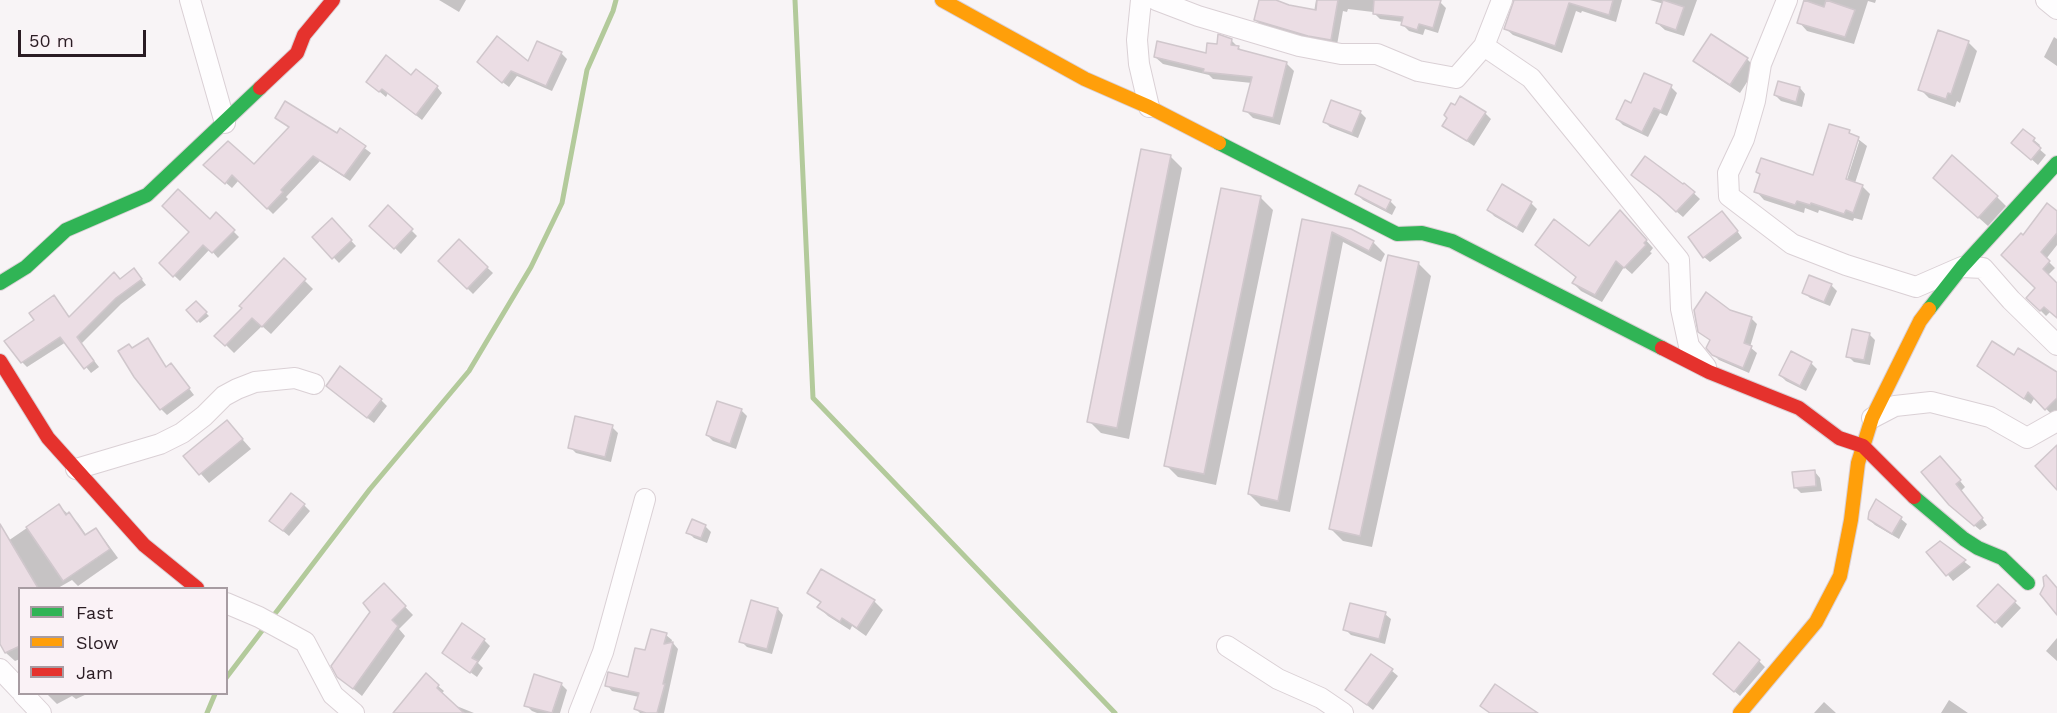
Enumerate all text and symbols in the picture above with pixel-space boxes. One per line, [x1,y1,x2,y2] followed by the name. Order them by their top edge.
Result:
[21,18,148,56] scale bar
[29,30,74,51] text: 50 m
[18,587,228,695] legend
[76,602,113,623] text: Fast
[76,632,119,653] text: Slow
[76,662,113,683] text: Jam

